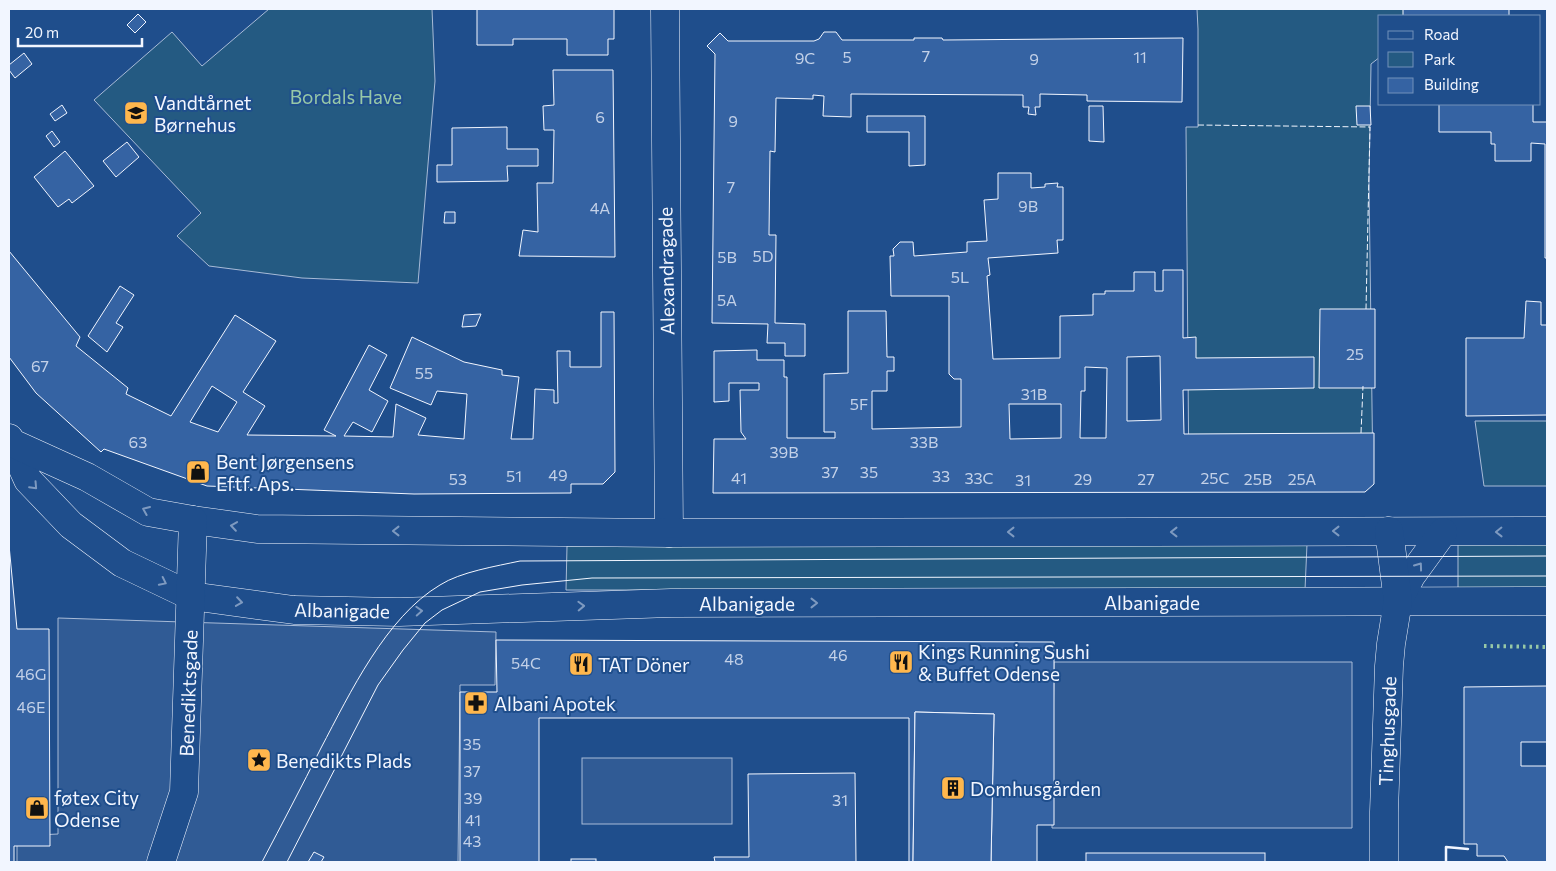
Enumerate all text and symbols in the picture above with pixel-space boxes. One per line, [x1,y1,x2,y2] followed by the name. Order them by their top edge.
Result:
[18,15,141,47] scale bar
[1378,15,1541,105] legend
[25,23,59,41] text: 20 m
[1424,25,1459,43] text: Road
[922,46,930,65] house number: 7
[842,47,852,66] house number: 5
[1133,47,1147,66] house number: 11
[795,48,815,67] house number: 9C
[1029,49,1039,68] house number: 9
[1424,50,1455,68] text: Park
[1424,75,1479,93] text: Building
[290,85,402,108] park label: Bordals Have
[154,91,252,136] place label: Vandtårnet Børnehus
[123,100,149,126] school or university icon: Vandtårnet Børnehus
[595,107,605,126] house number: 6
[728,111,738,130] house number: 9
[727,177,735,196] house number: 7
[1018,196,1038,215] house number: 9B
[590,198,610,217] house number: 4A
[653,207,679,335] street label: Alexandragade
[753,246,773,265] house number: 5D
[717,247,737,266] house number: 5B
[951,267,969,286] house number: 5L
[717,290,737,309] house number: 5A
[1346,344,1364,363] house number: 25
[31,356,49,375] house number: 67
[415,363,433,382] house number: 55
[1021,384,1047,403] house number: 31B
[850,394,868,413] house number: 5F
[129,432,147,451] house number: 63
[910,432,938,451] house number: 33B
[769,442,799,461] house number: 39B
[216,450,354,495] place label: Bent Jørgensens Eftf. Aps.
[185,459,211,485] shop icon: Bent Jørgensens Eftf. Aps.
[821,462,839,481] house number: 37
[860,462,878,481] house number: 35
[548,465,568,484] house number: 49
[506,466,522,485] house number: 51
[932,466,950,485] house number: 33
[731,468,747,487] house number: 41
[964,468,994,487] house number: 33C
[1200,468,1230,487] house number: 25C
[449,469,467,488] house number: 53
[1074,469,1092,488] house number: 29
[1137,469,1155,488] house number: 27
[1244,469,1272,488] house number: 25B
[1288,469,1316,488] house number: 25A
[1015,470,1031,489] house number: 31
[28,480,37,489] one-way arrow
[142,505,151,516] one-way arrow
[230,521,238,532] one-way arrow
[392,525,400,536] one-way arrow
[1332,526,1340,536] one-way arrow
[1007,527,1014,537] one-way arrow
[1169,527,1177,537] one-way arrow
[1494,527,1502,537] one-way arrow
[1413,562,1422,572] one-way arrow
[158,576,167,586] one-way arrow
[1104,591,1200,614] street label: Albanigade
[699,592,795,615] street label: Albanigade
[235,597,244,607] one-way arrow
[294,598,390,622] street label: Albanigade
[810,598,818,608] one-way arrow
[578,601,586,611] one-way arrow
[416,606,423,616] one-way arrow
[174,629,202,757] street label: Benediktsgade
[918,640,1090,685] place label: Kings Running Sushi & Buffet Odense
[828,645,848,664] house number: 46
[724,649,744,668] house number: 48
[888,649,914,675] restaurant icon: Kings Running Sushi & Buffet Odense
[568,651,594,677] restaurant icon: TAT Döner
[511,653,541,672] house number: 54C
[598,653,690,676] place label: TAT Döner
[15,664,47,683] house number: 46G
[1374,676,1400,786] street label: Tinghusgade
[463,690,489,716] pharmacy icon: Albani Apotek
[494,692,616,715] place label: Albani Apotek
[17,697,45,716] house number: 46E
[463,734,481,753] house number: 35
[246,747,272,773] place icon: Benedikts Plads
[276,749,412,772] place label: Benedikts Plads
[463,761,481,780] house number: 37
[940,775,966,801] building icon: Domhusgården
[970,777,1101,800] place label: Domhusgården
[54,786,139,831] place label: føtex City Odense
[464,788,482,807] house number: 39
[832,790,848,809] house number: 31
[24,795,50,821] shop icon: føtex City Odense
[465,810,481,829] house number: 41
[463,831,481,850] house number: 43

